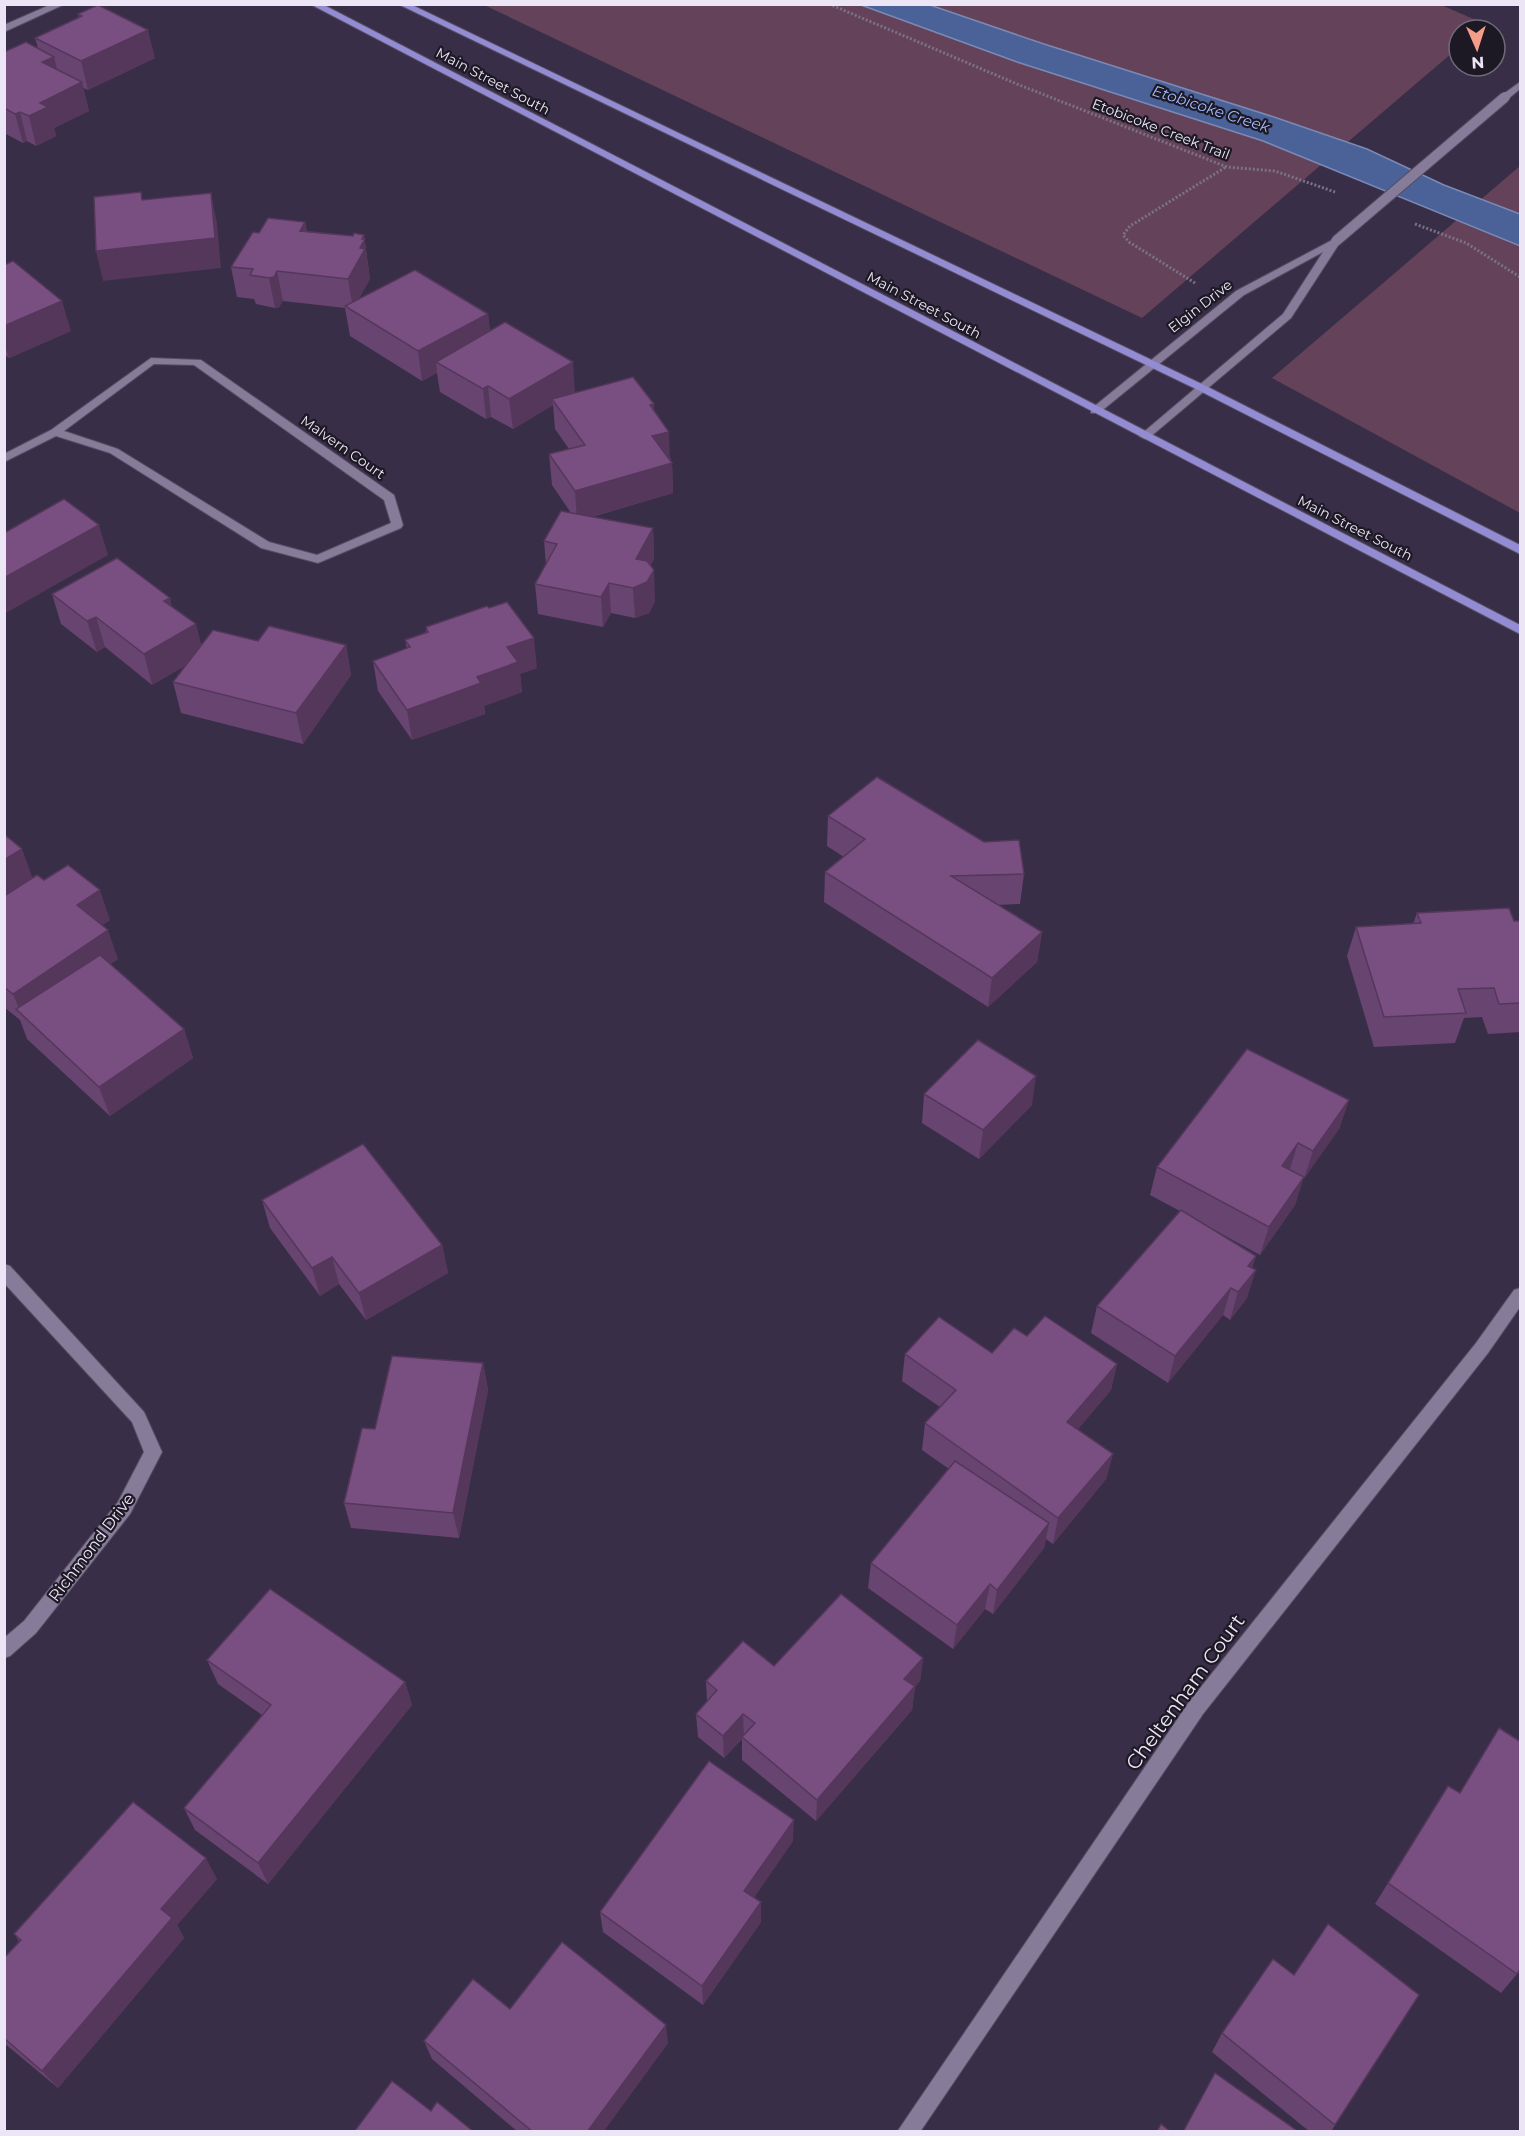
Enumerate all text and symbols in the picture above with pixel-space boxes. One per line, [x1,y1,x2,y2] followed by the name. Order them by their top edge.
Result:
[1447,18,1507,78] north arrow
[433,43,553,119] street label: Main Street South
[1471,53,1485,72] text: N
[1150,81,1273,137] water label: Etobicoke Creek
[1089,94,1233,164] street label: Etobicoke Creek Trail
[864,267,984,343] street label: Main Street South
[1164,275,1236,337] street label: Elgin Drive
[297,411,389,483] street label: Malvern Court
[1295,491,1415,565] street label: Main Street South
[45,1490,138,1605] street label: Richmond Drive
[1121,1610,1249,1774] street label: Cheltenham Court

